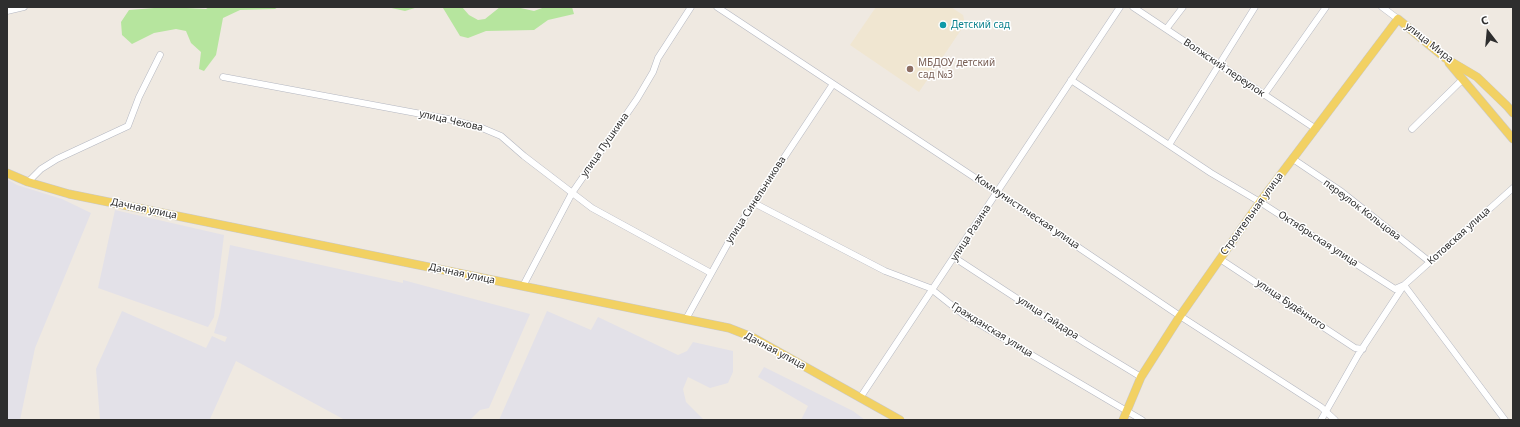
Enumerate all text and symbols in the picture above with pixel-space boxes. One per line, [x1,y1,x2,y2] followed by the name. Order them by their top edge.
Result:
[1468,12,1508,52] north arrow
[1479,12,1490,28] text: С
[951,19,1010,31] place label: Детский сад
[938,20,948,30] marker: Детский сад
[1403,20,1455,66] street label: улица Мира
[1181,36,1267,100] street label: Волжский переулок
[918,57,995,80] place label: МБДОУ детский сад №3
[905,64,915,74] marker: МБДОУ детский сад №3
[418,108,484,134] street label: улица Чехова
[578,111,632,179] street label: улица Пушкина
[723,154,789,246] street label: улица Синельникова
[1218,170,1286,258] street label: Строительная улица
[972,172,1082,252] street label: Коммунистическая улица
[1321,177,1403,243] street label: переулок Кольцова
[110,196,178,222] street label: Дачная улица
[948,202,994,264] street label: улица Разина
[1425,205,1493,267] street label: Котовская улица
[1276,209,1360,269] street label: Октябрьская улица
[428,261,496,287] street label: Дачная улица
[1254,277,1328,333] street label: улица Будённого
[1015,294,1081,342] street label: улица Гайдара
[949,300,1035,360] street label: Гражданская улица
[743,330,807,372] street label: Дачная улица

